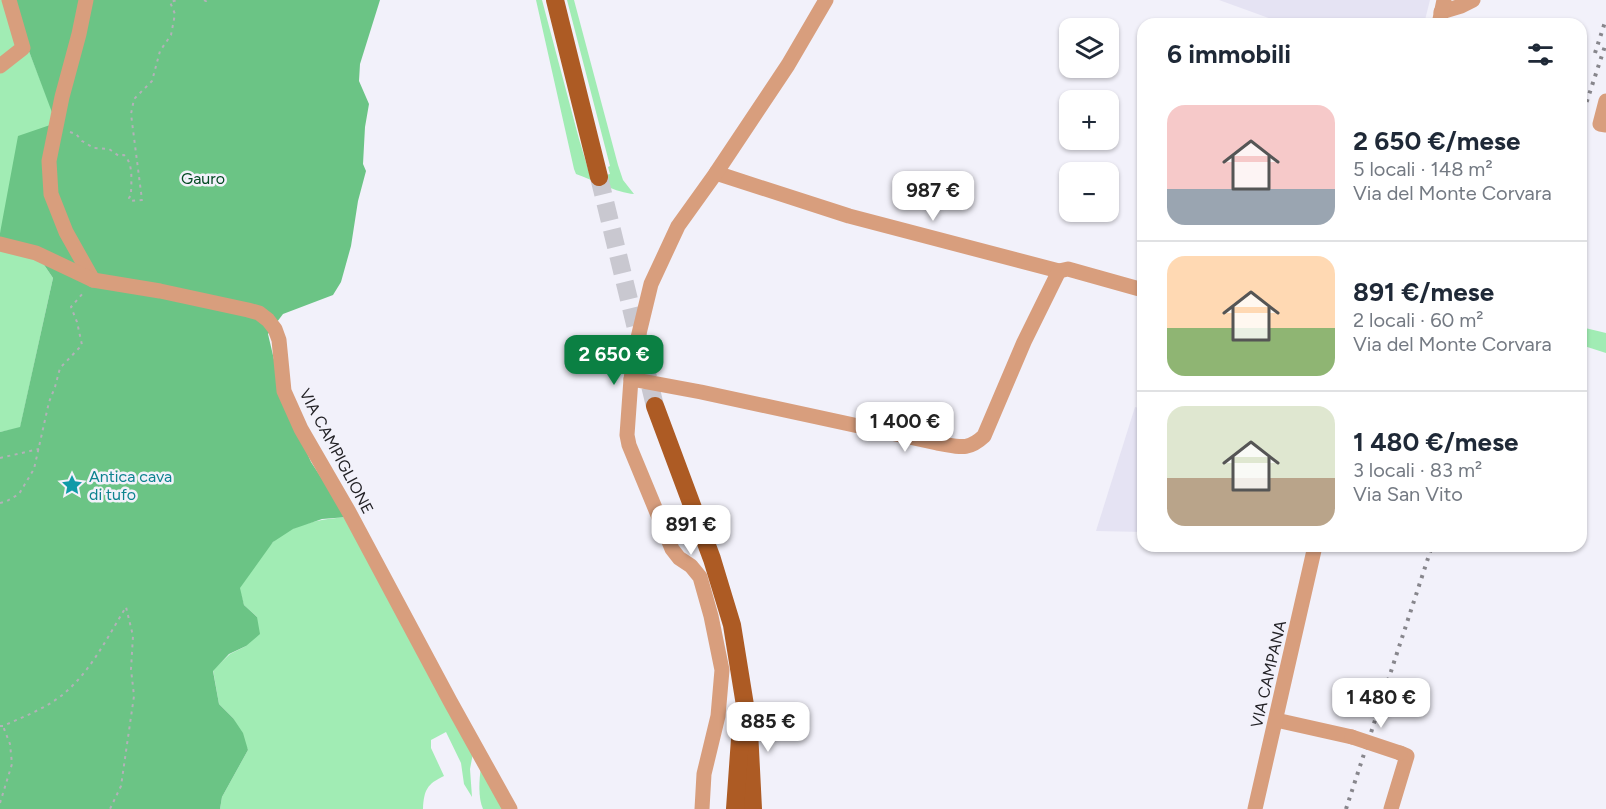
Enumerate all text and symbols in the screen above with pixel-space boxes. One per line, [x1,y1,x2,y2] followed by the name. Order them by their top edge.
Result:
[1059,18,1119,222] map controls
[1059,18,1119,78] button: layers
[1167,38,1291,70] text: 6 immobili
[1524,38,1557,71] icon: filters
[1059,90,1119,150] button: +
[1353,125,1520,157] text: 2 650 €/mese
[1215,129,1287,201] icon: home
[1353,157,1493,181] text: 5 locali · 148 m²
[1059,162,1119,222] button: −
[181,169,225,188] park label: Gauro
[891,171,975,222] pin: 987 €
[906,178,960,202] text: 987 €
[1353,181,1552,205] text: Via del Monte Corvara
[1353,276,1494,308] text: 891 €/mese
[1215,280,1287,352] icon: home
[1353,308,1483,332] text: 2 locali · 60 m²
[1353,332,1552,356] text: Via del Monte Corvara
[559,335,669,386] pin: 2 650 €
[578,342,650,366] text: 2 650 €
[296,385,378,517] street label: VIA CAMPIGLIONE
[850,402,960,453] pin: 1 400 €
[870,409,940,433] text: 1 400 €
[1353,426,1518,458] text: 1 480 €/mese
[1215,430,1287,502] icon: home
[1353,458,1482,482] text: 3 locali · 83 m²
[89,467,172,504] place label: Antica cava di tufo
[60,473,84,497] place icon: Antica cava di tufo
[1353,482,1463,506] text: Via San Vito
[649,505,733,556] pin: 891 €
[666,512,716,536] text: 891 €
[1247,619,1290,730] street label: VIA CAMPANA
[1326,678,1436,729] pin: 1 480 €
[1346,685,1416,709] text: 1 480 €
[726,702,810,753] pin: 885 €
[741,709,795,733] text: 885 €

